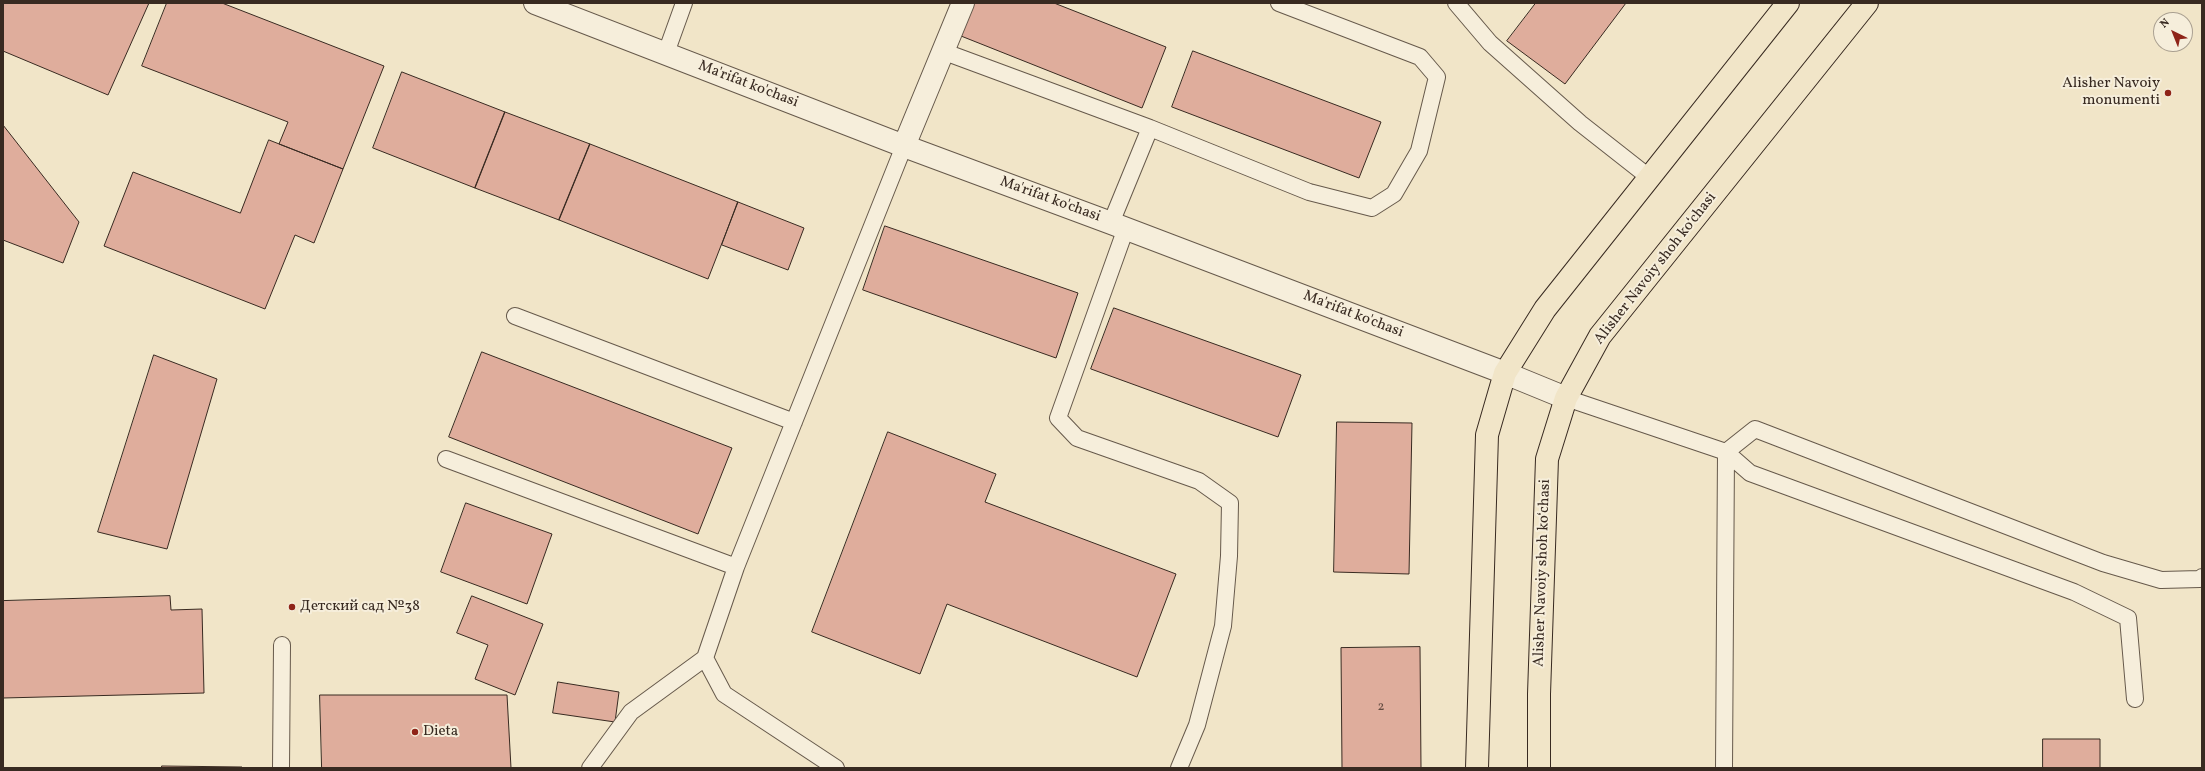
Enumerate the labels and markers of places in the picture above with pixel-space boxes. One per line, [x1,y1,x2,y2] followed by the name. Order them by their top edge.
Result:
[2062,75,2160,110] place label: Alisher Navoiy monumenti
[2163,88,2173,98] marker: Alisher Navoiy monumenti
[300,598,420,616] place label: Детский сад №38
[287,602,297,612] marker: Детский сад №38
[423,723,458,741] place label: Dieta
[410,727,420,737] marker: Dieta

